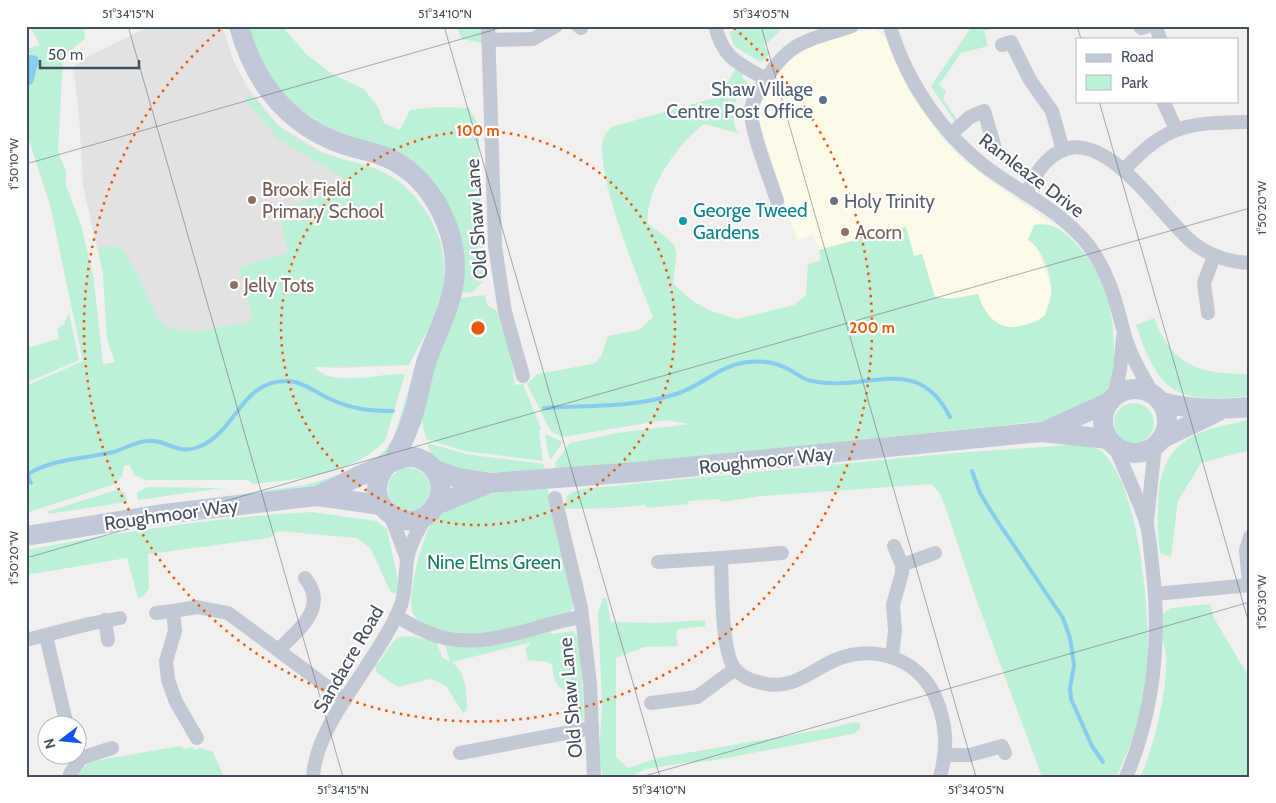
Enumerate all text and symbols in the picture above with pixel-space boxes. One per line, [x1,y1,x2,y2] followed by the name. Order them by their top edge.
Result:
[102,6,154,21] text: 51°34'15"N
[418,6,472,21] text: 51°34'10"N
[733,6,789,21] text: 51°34'05"N
[40,38,139,70] scale bar
[1076,38,1238,102] legend
[48,46,83,64] text: 50 m
[1121,48,1154,66] text: Road
[1121,74,1148,92] text: Park
[666,78,813,123] place label: Shaw Village Centre Post Office
[817,94,829,106] marker: Shaw Village Centre Post Office
[456,122,500,140] text: 100 m
[975,128,1089,223] street label: Ramleaze Drive
[6,137,21,190] text: 1°50'10"W
[461,158,492,280] street label: Old Shaw Lane
[262,178,384,223] place label: Brook Field Primary School
[1254,180,1269,235] text: 1°50'20"W
[844,190,935,213] place label: Holy Trinity
[246,194,258,206] marker: Brook Field Primary School
[828,195,840,207] marker: Holy Trinity
[693,199,808,244] place label: George Tweed Gardens
[677,215,689,227] marker: George Tweed Gardens
[855,221,902,244] place label: Acorn
[839,226,851,238] marker: Acorn
[243,274,314,297] place label: Jelly Tots
[228,279,240,291] marker: Jelly Tots
[469,319,487,337] centre of rings
[849,319,895,337] text: 200 m
[698,442,835,479] street label: Roughmoor Way
[103,494,240,535] street label: Roughmoor Way
[6,530,21,585] text: 1°50'20"W
[427,551,561,574] park label: Nine Elms Green
[1254,574,1269,629] text: 1°50'30"W
[308,601,388,717] street label: Sandacre Road
[554,636,587,759] street label: Old Shaw Lane
[38,716,88,766] north arrow
[39,736,60,751] text: N
[317,782,369,797] text: 51°34'15"N
[632,782,686,797] text: 51°34'10"N
[948,782,1004,797] text: 51°34'05"N

